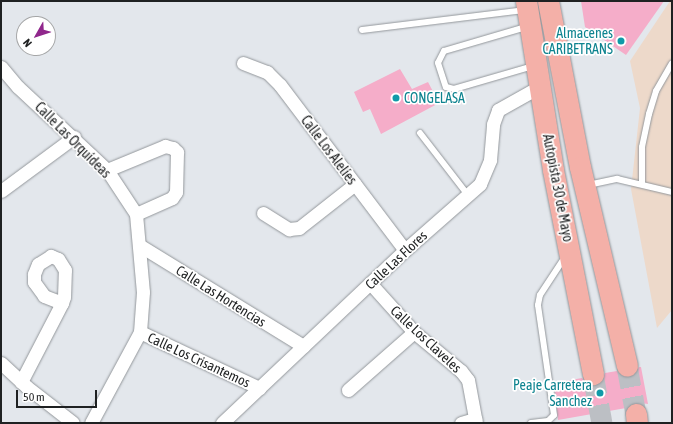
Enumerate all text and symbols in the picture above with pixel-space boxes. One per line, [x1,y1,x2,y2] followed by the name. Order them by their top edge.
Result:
[16,16,56,56] north arrow
[543,25,613,58] place label: Almacenes CARIBETRANS
[616,36,626,46] marker: Almacenes CARIBETRANS
[21,37,34,49] text: N
[404,90,465,106] place label: CONGELASA
[391,93,401,103] marker: CONGELASA
[32,99,114,181] street label: Calle Las Orquídeas
[298,112,360,188] street label: Calle Los Alelíes
[539,133,577,243] street label: Autopista 30 de Mayo
[362,227,430,293] street label: Calle Las Flores
[173,262,269,330] street label: Calle Las Hortencias
[387,302,465,376] street label: Calle Los Claveles
[145,329,253,391] street label: Calle Los Crisantemos
[513,377,592,410] place label: Peaje Carretera Sanchez
[18,382,99,408] scale bar
[595,388,605,398] marker: Peaje Carretera Sanchez
[23,390,45,404] text: 50 m

